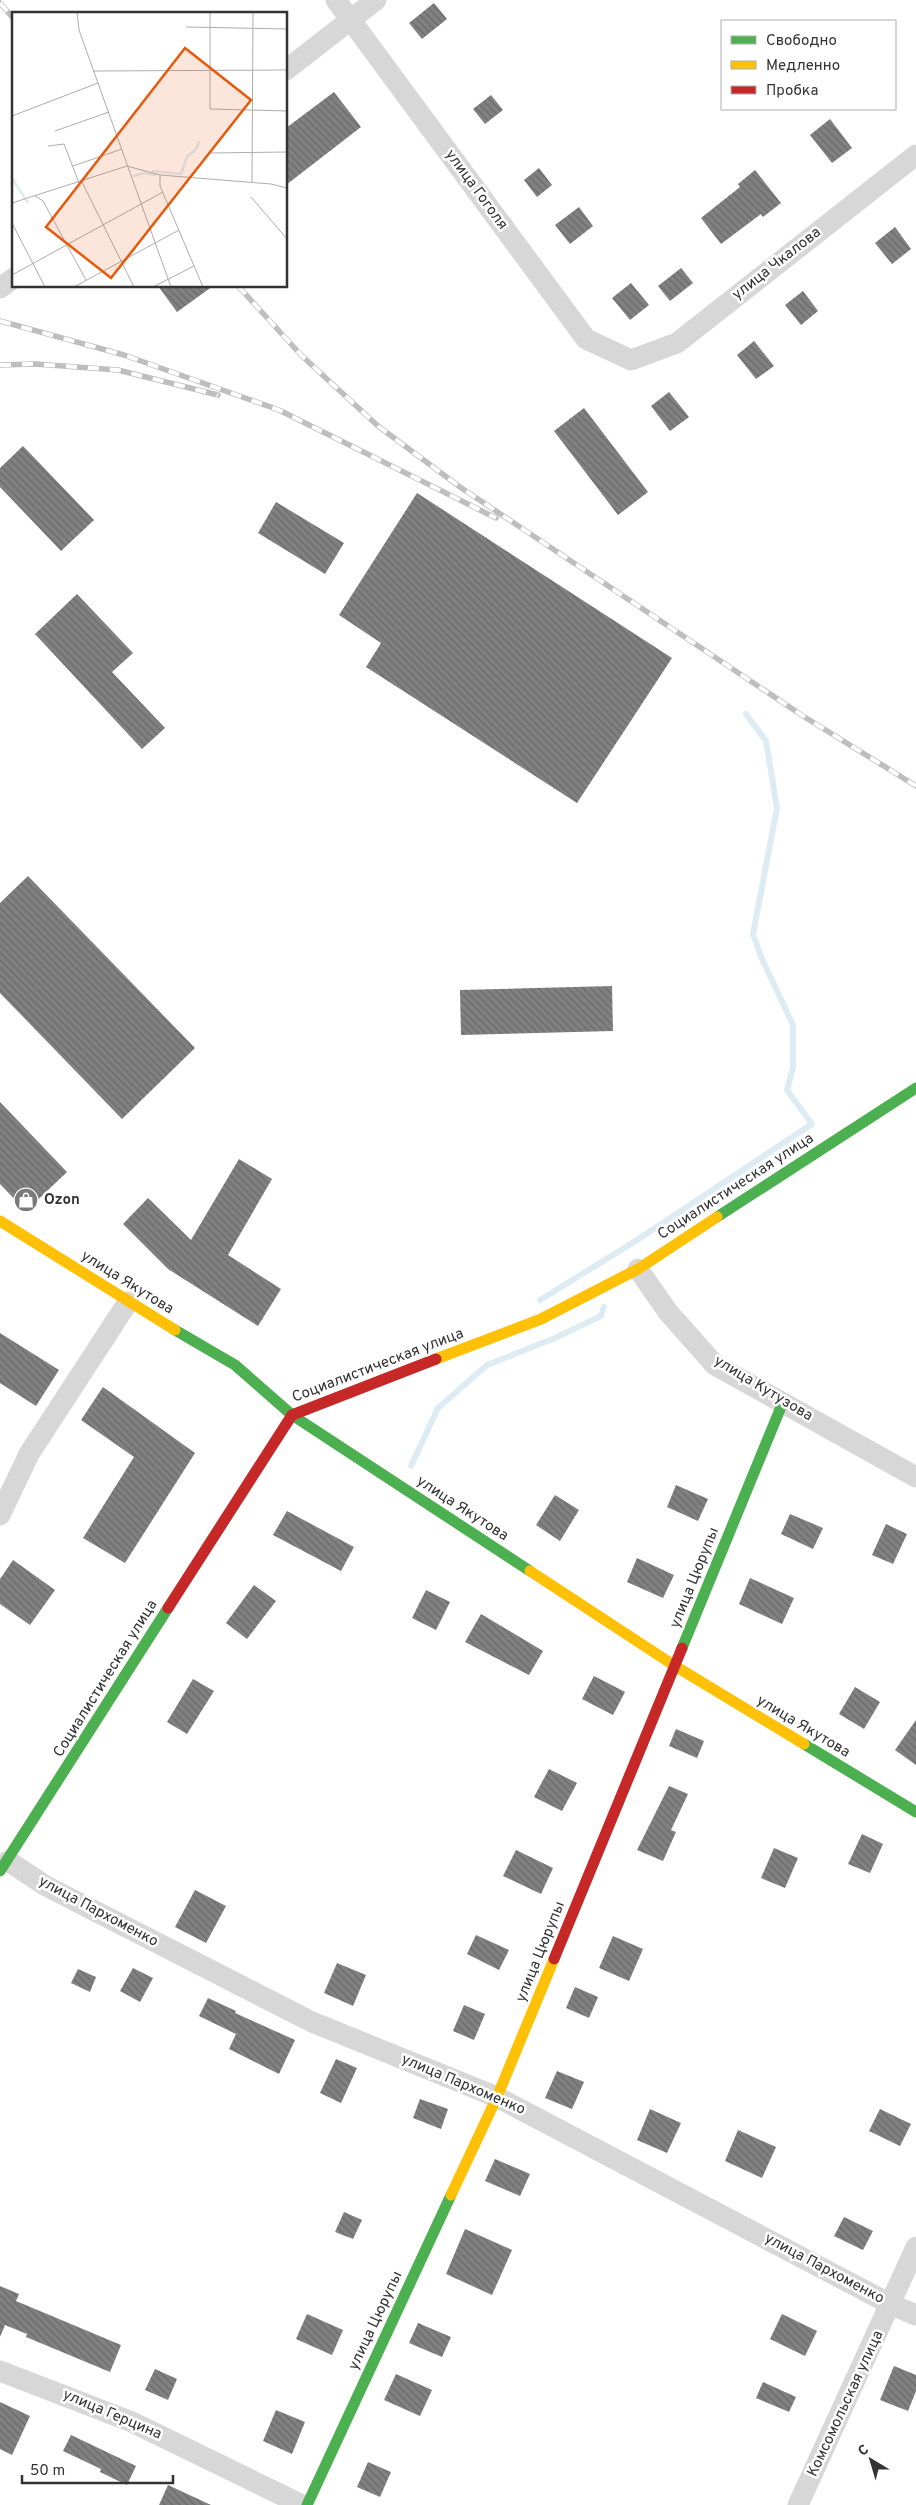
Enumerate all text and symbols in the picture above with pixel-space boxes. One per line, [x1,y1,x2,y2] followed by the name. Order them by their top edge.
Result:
[12,12,288,288] inset map
[721,20,896,110] legend
[766,32,837,51] text: Свободно
[766,57,840,76] text: Медленно
[766,82,818,101] text: Пробка
[440,146,512,234] street label: улица Гоголя
[729,223,825,305] street label: улица Чкалова
[654,1129,818,1245] street label: Социалистическая улица
[13,1187,39,1213] shop icon: Ozon
[44,1191,80,1210] place label: Ozon
[77,1247,177,1319] street label: улица Якутова
[290,1324,466,1408] street label: Социалистическая улица
[710,1352,816,1426] street label: улица Кутузова
[412,1472,512,1546] street label: улица Якутова
[666,1525,724,1631] street label: улица Цюрупы
[50,1597,162,1761] street label: Социалистическая улица
[753,1692,853,1762] street label: улица Якутова
[35,1872,161,1952] street label: улица Пархоменко
[512,1899,570,2005] street label: улица Цюрупы
[398,2050,528,2120] street label: улица Пархоменко
[761,2229,887,2309] street label: улица Пархоменко
[345,2268,407,2374] street label: улица Цюрупы
[804,2328,888,2480] street label: Комсомольская улица
[60,2386,164,2444] street label: улица Герцина
[846,2435,896,2485] north arrow
[855,2441,873,2460] text: С
[22,2452,174,2484] scale bar
[30,2462,65,2481] text: 50 m

